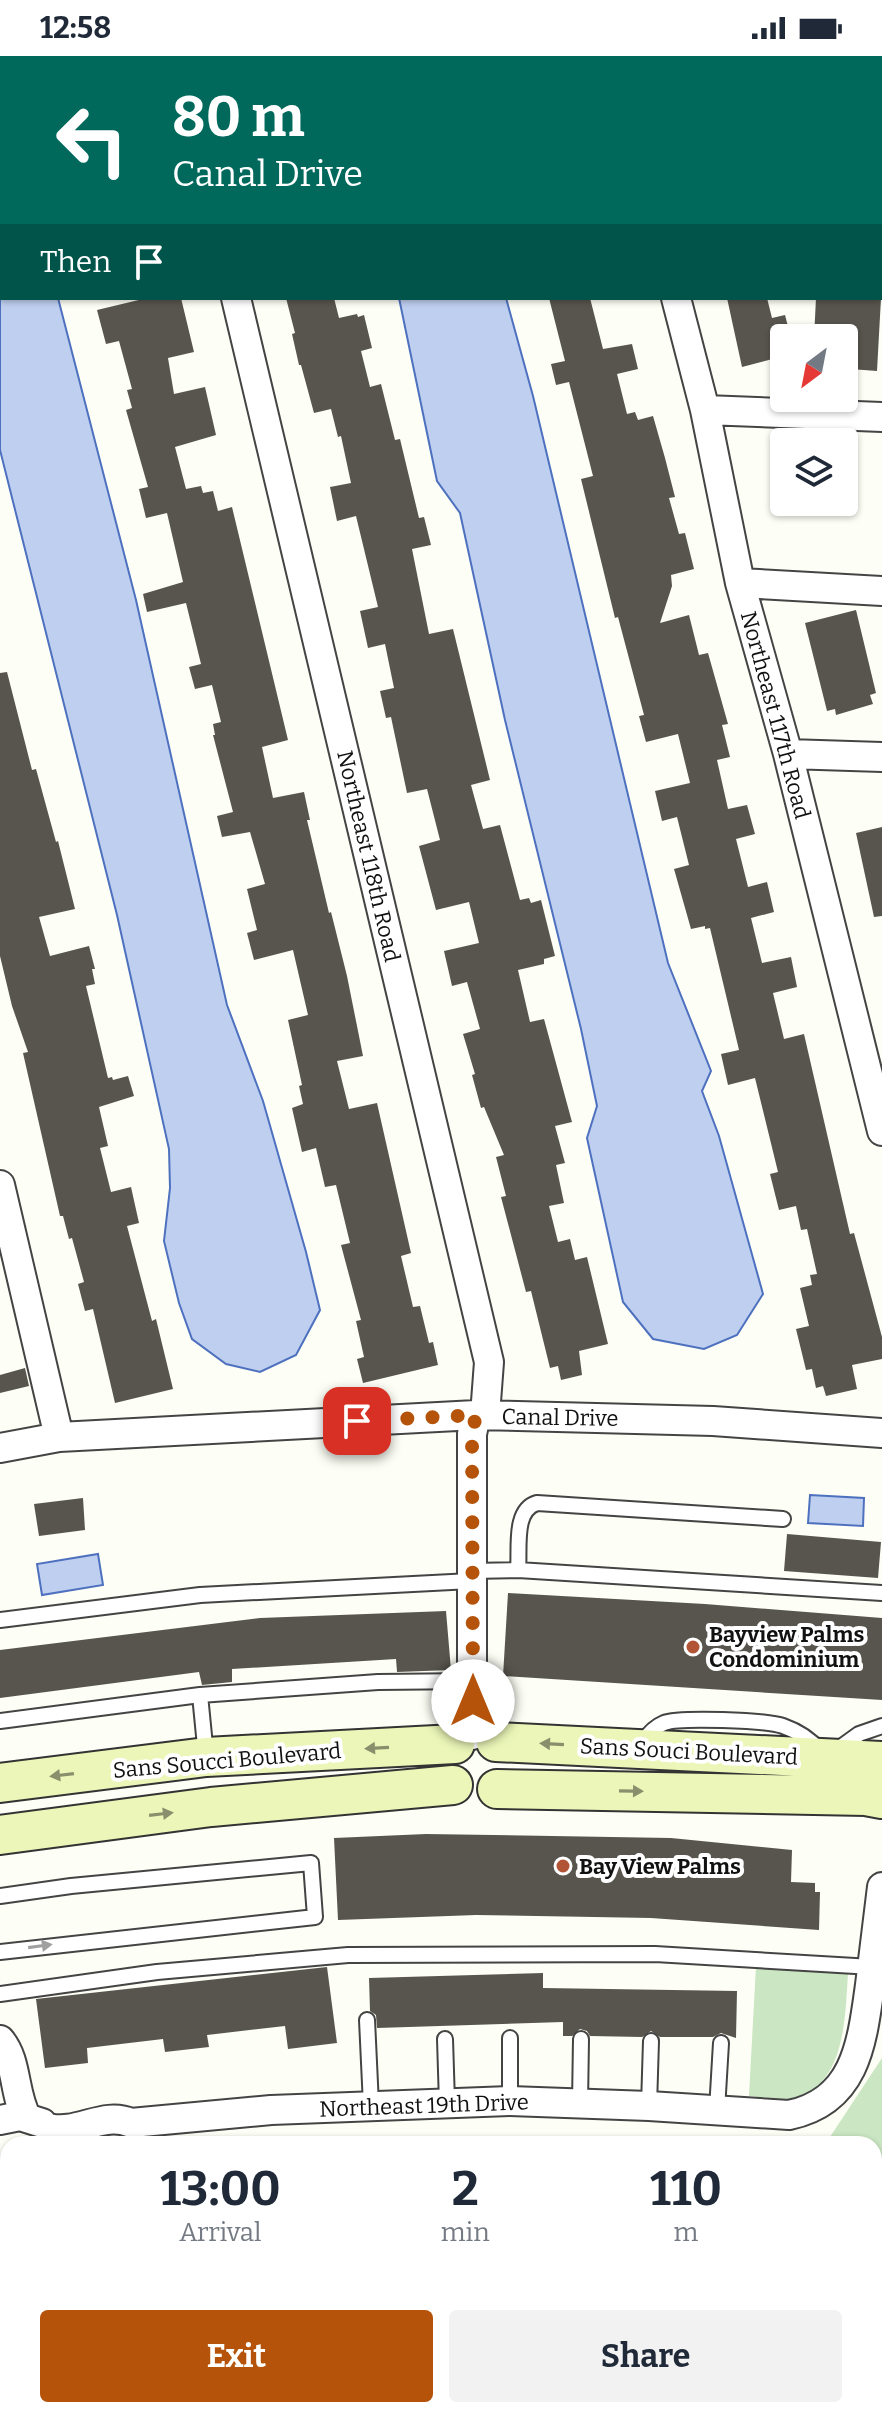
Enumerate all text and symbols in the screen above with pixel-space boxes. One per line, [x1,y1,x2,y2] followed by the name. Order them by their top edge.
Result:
[40,10,111,46] text: 12:58
[172,84,305,151] text: 80 m
[40,88,144,192] icon: left
[172,152,363,196] text: Canal Drive
[127,240,171,284] icon: arrive
[40,244,111,280] text: Then
[770,324,858,412] north arrow
[770,324,858,516] map controls
[770,428,858,516] button: layers
[735,608,816,822] street label: Northeast 117th Road
[331,748,406,964] street label: Northeast 118th Road
[323,1387,391,1455] pin
[335,1399,379,1443] icon: arrive
[501,1403,619,1432] street label: Canal Drive
[709,1621,864,1673] place label: Bayview Palms Condominium
[684,1638,702,1656] marker: Bayview Palms Condominium
[431,1659,515,1743] position arrow
[579,1732,799,1771] street label: Sans Souci Boulevard
[112,1737,342,1784] street label: Sans Soucci Boulevard
[539,1738,564,1751] one-way arrow
[364,1742,389,1755] one-way arrow
[49,1769,74,1782] one-way arrow
[619,1785,644,1798] one-way arrow
[149,1807,174,1820] one-way arrow
[579,1853,741,1880] place label: Bay View Palms
[554,1857,572,1875] marker: Bay View Palms
[28,1939,53,1952] one-way arrow
[319,2088,529,2123] street label: Northeast 19th Drive
[160,2160,281,2218] text: 13:00
[452,2160,479,2218] text: 2
[650,2160,722,2218] text: 110
[179,2217,262,2248] text: Arrival
[441,2217,490,2248] text: min
[673,2217,698,2248] text: m
[40,2310,433,2402] button: Exit
[449,2310,842,2402] button: Share

